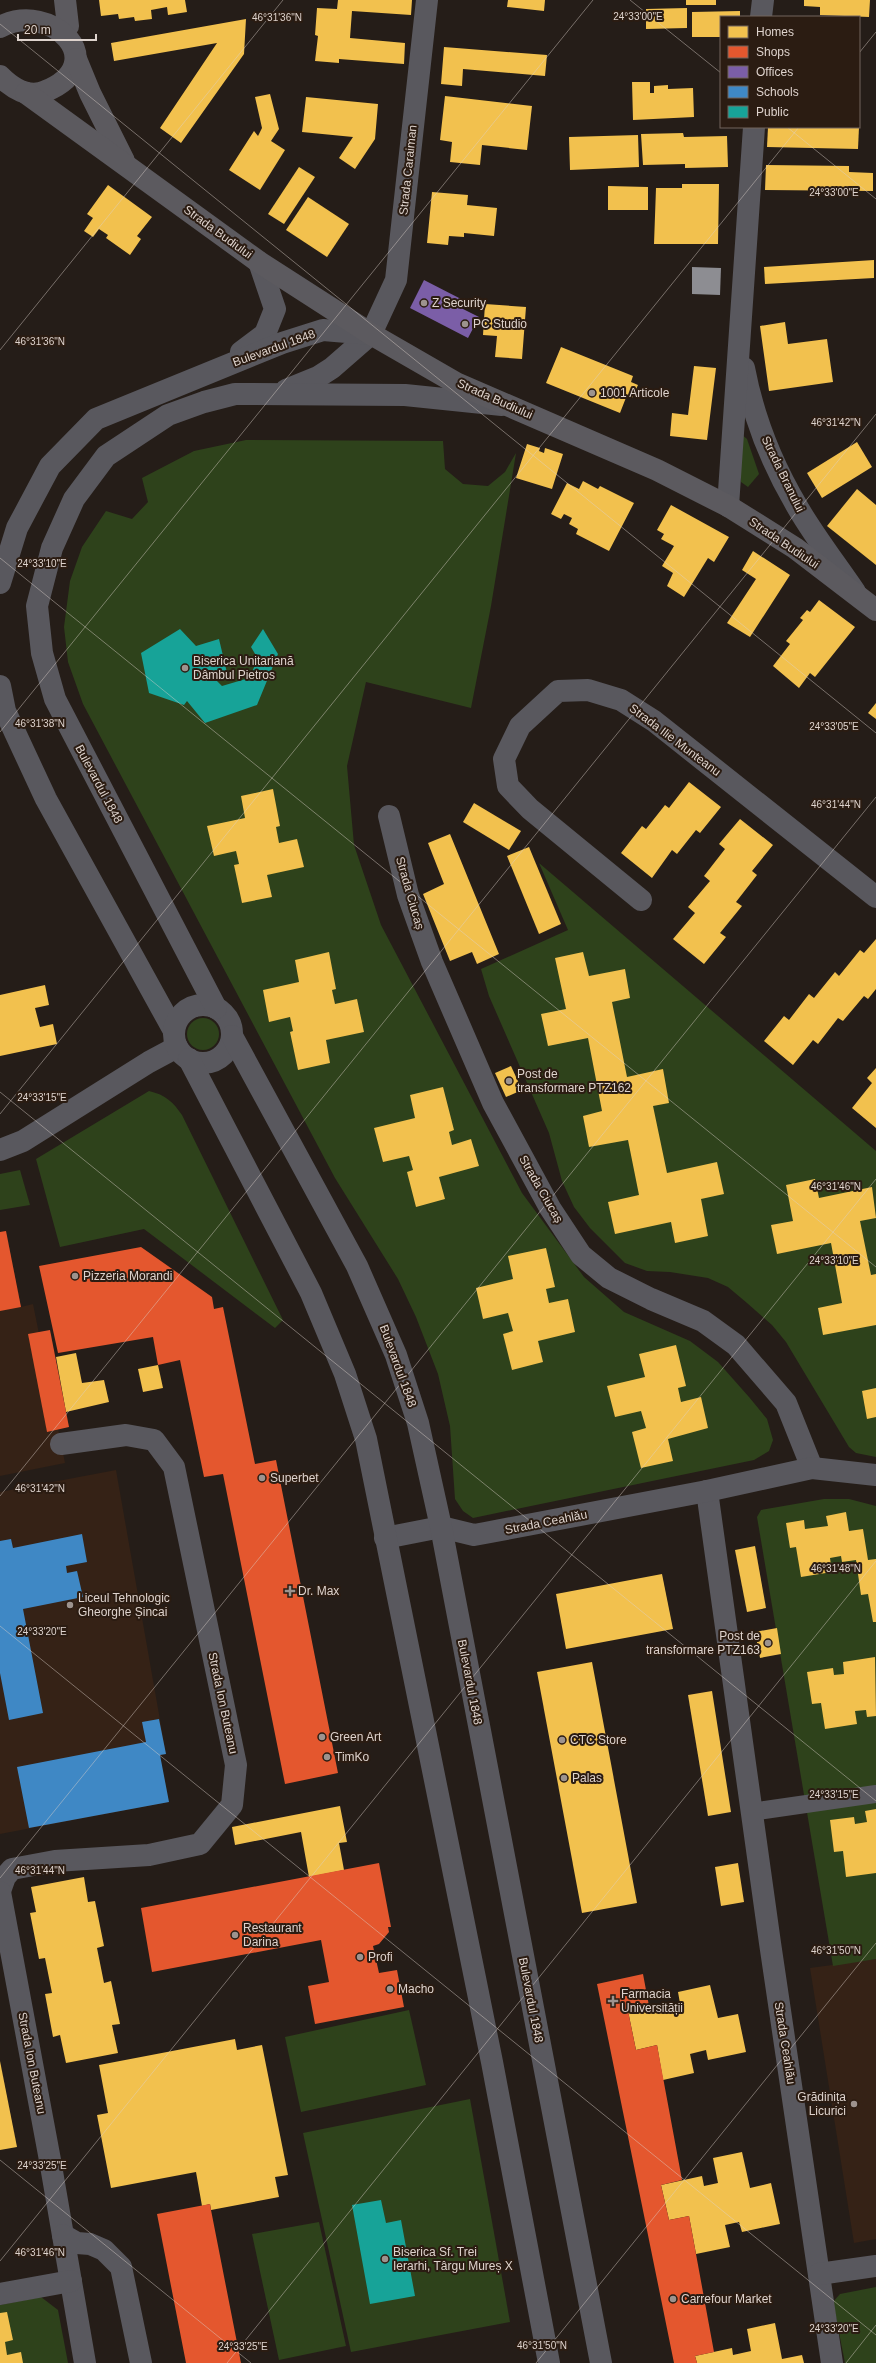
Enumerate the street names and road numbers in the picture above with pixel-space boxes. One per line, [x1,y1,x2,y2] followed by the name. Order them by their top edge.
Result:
[396,124,420,216] street label: Strada Caraiman
[181,202,255,262] street label: Strada Budiului
[231,326,317,369] street label: Bulevardul 1848
[455,376,535,422] street label: Strada Budiului
[759,434,807,514] street label: Strada Branului
[746,514,822,572] street label: Strada Budiului
[627,701,723,779] street label: Strada Ilie Munteanu
[72,742,126,826] street label: Bulevardul 1848
[393,855,427,931] street label: Strada Ciucaș
[516,1153,566,1225] street label: Strada Ciucaș
[377,1323,420,1409] street label: Bulevardul 1848
[504,1507,588,1537] street label: Strada Ceahlău
[455,1638,485,1726] street label: Bulevardul 1848
[205,1651,241,1755] street label: Strada Ion Buteanu
[516,1956,546,2044] street label: Bulevardul 1848
[772,2001,798,2085] street label: Strada Ceahlău
[15,2011,49,2115] street label: Strada Ion Buteanu

